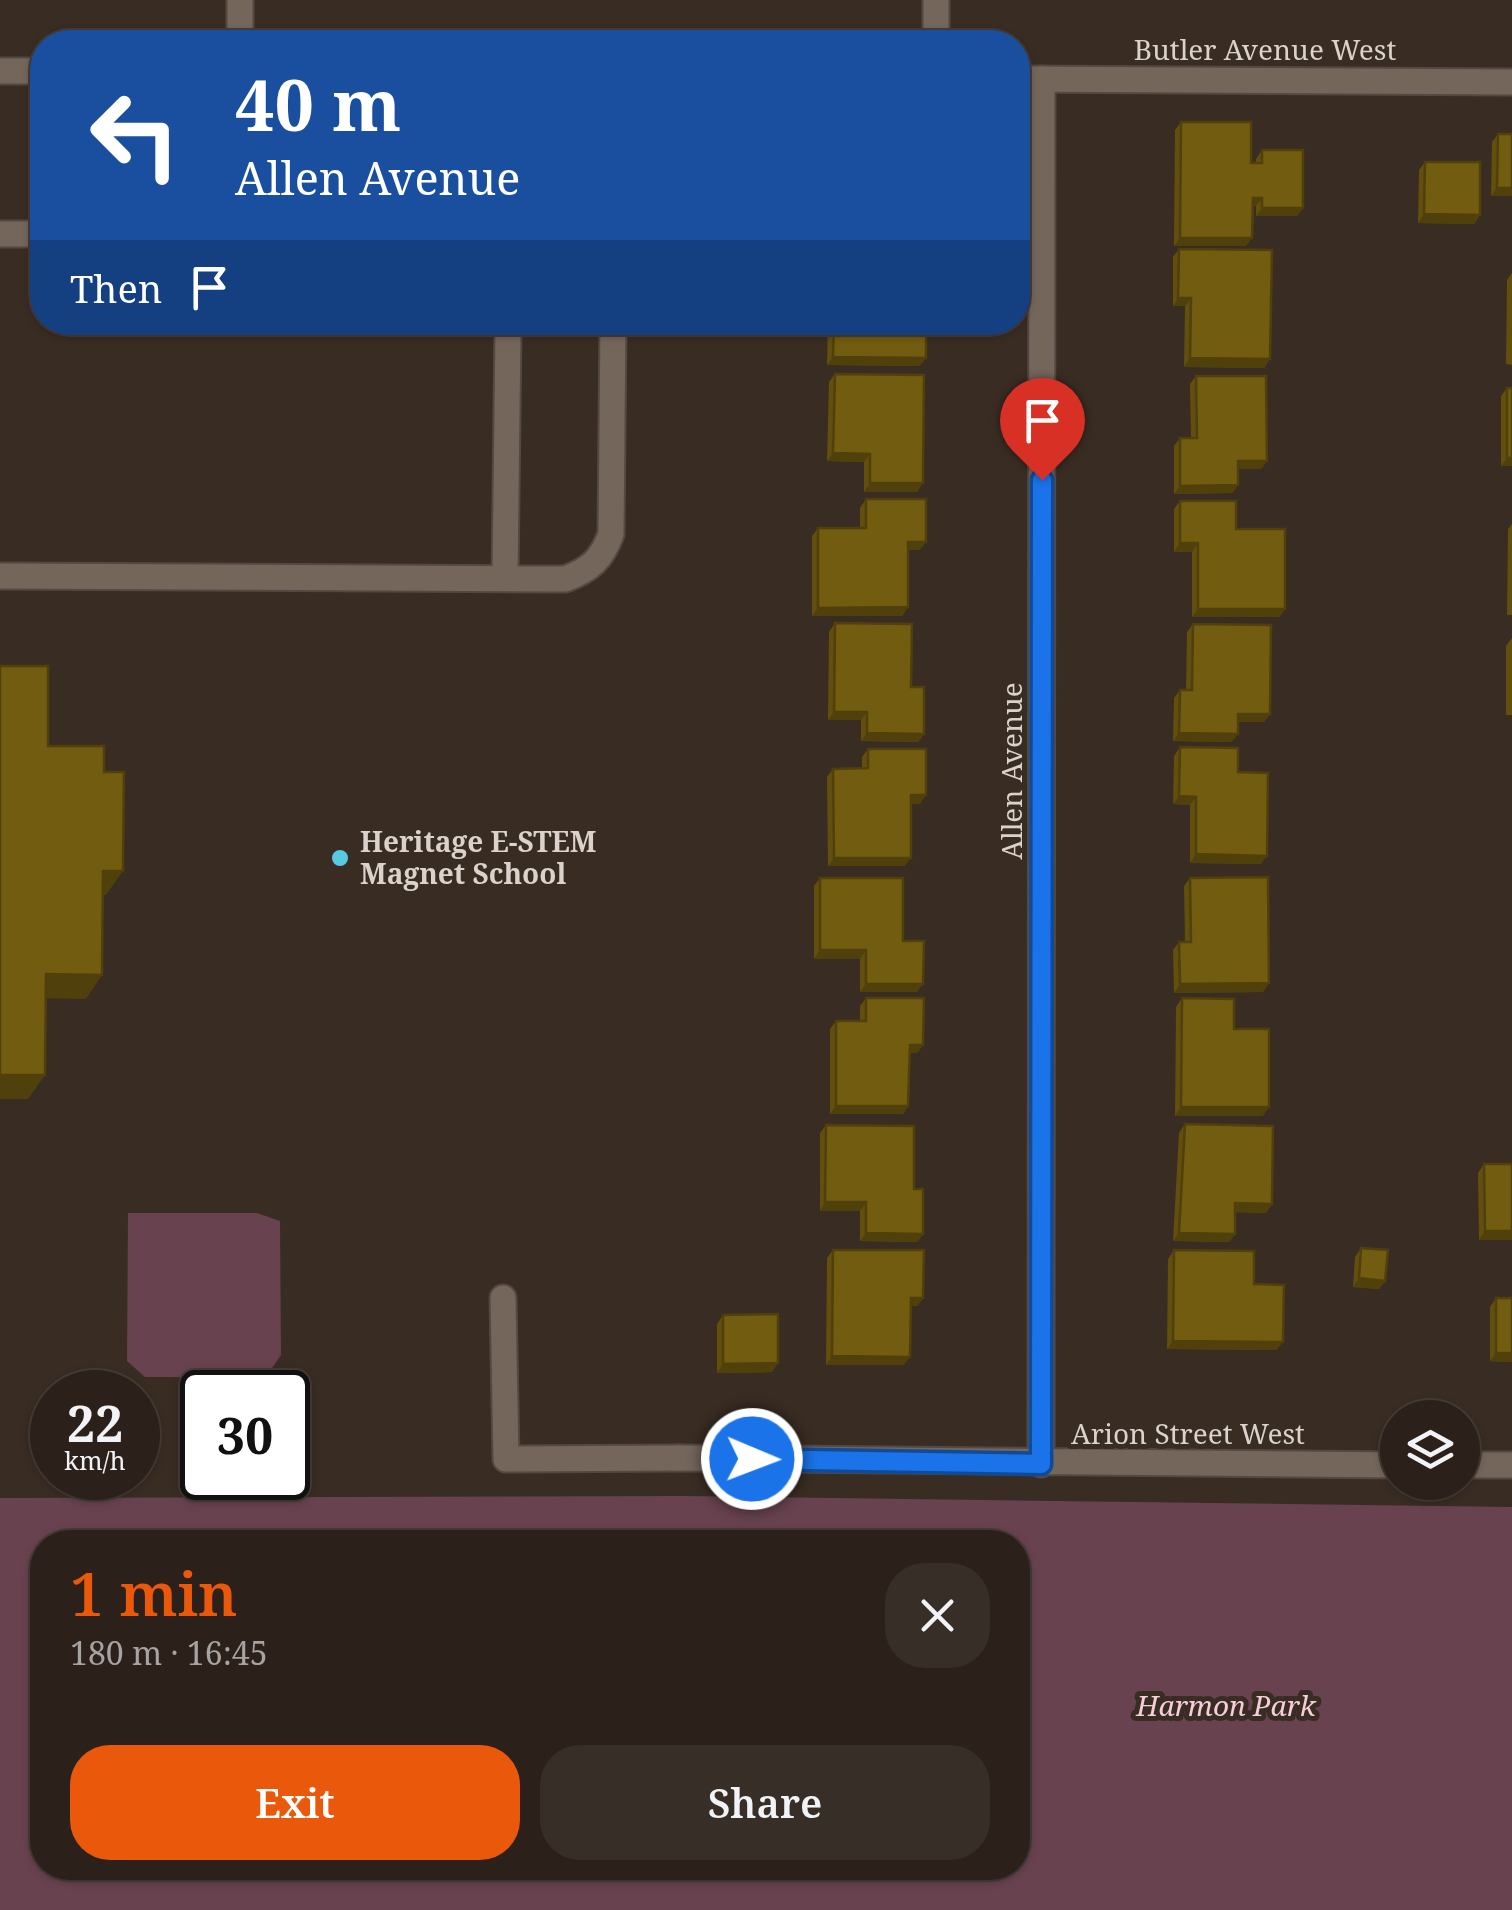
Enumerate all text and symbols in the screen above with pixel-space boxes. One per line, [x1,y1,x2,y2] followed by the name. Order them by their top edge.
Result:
[1134,30,1396,68] street label: Butler Avenue West
[235,56,401,152] text: 40 m
[70,70,200,200] icon: left
[235,147,520,208] text: Allen Avenue
[182,260,237,315] icon: arrive
[70,262,162,314] text: Then
[1000,378,1085,481] pin
[1015,393,1070,448] icon: arrive
[992,682,1030,860] street label: Allen Avenue
[360,822,596,892] place label: Heritage E-STEM Magnet School
[329,847,351,869] marker: Heritage E-STEM Magnet School
[180,1370,310,1500] speed limit sign: 30
[67,1389,123,1457] text: 22
[1380,1400,1480,1500] map controls
[1380,1400,1480,1500] button: layers
[700,1407,804,1511] position arrow
[1071,1414,1305,1452] street label: Arion Street West
[64,1443,126,1477] text: km/h
[70,1552,238,1634] text: 1 min
[885,1563,990,1668] button: close
[70,1631,268,1674] text: 180 m · 16:45
[1135,1686,1317,1724] park label: Harmon Park
[70,1745,520,1860] button: Exit
[540,1745,990,1860] button: Share

